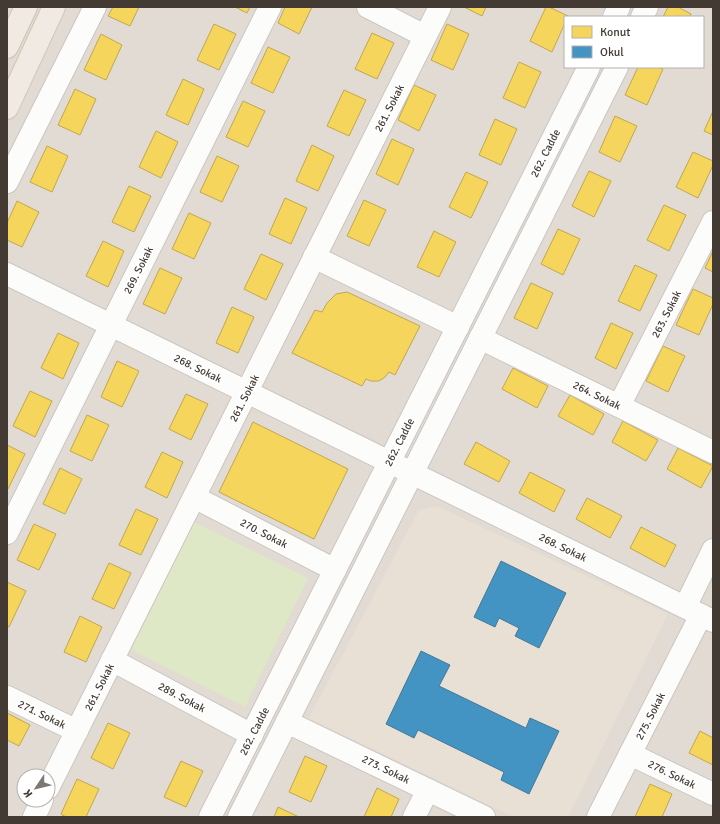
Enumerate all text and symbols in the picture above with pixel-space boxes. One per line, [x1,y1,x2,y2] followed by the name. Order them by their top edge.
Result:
[564,16,704,68] legend
[600,25,631,40] text: Konut
[600,45,624,60] text: Okul
[372,82,407,134] street label: 261. Sokak
[528,127,563,180] street label: 262. Cadde
[121,244,156,296] street label: 269. Sokak
[649,288,684,340] street label: 263. Sokak
[172,351,224,386] street label: 268. Sokak
[227,372,262,424] street label: 261. Sokak
[571,378,623,413] street label: 264. Sokak
[382,416,417,469] street label: 262. Cadde
[238,516,290,551] street label: 270. Sokak
[537,530,589,565] street label: 268. Sokak
[82,661,117,713] street label: 261. Sokak
[156,680,208,716] street label: 289. Sokak
[633,690,668,742] street label: 275. Sokak
[16,697,68,732] street label: 271. Sokak
[237,705,272,758] street label: 262. Cadde
[360,752,412,787] street label: 273. Sokak
[646,757,698,792] street label: 276. Sokak
[16,768,56,808] north arrow
[21,787,36,800] text: K

